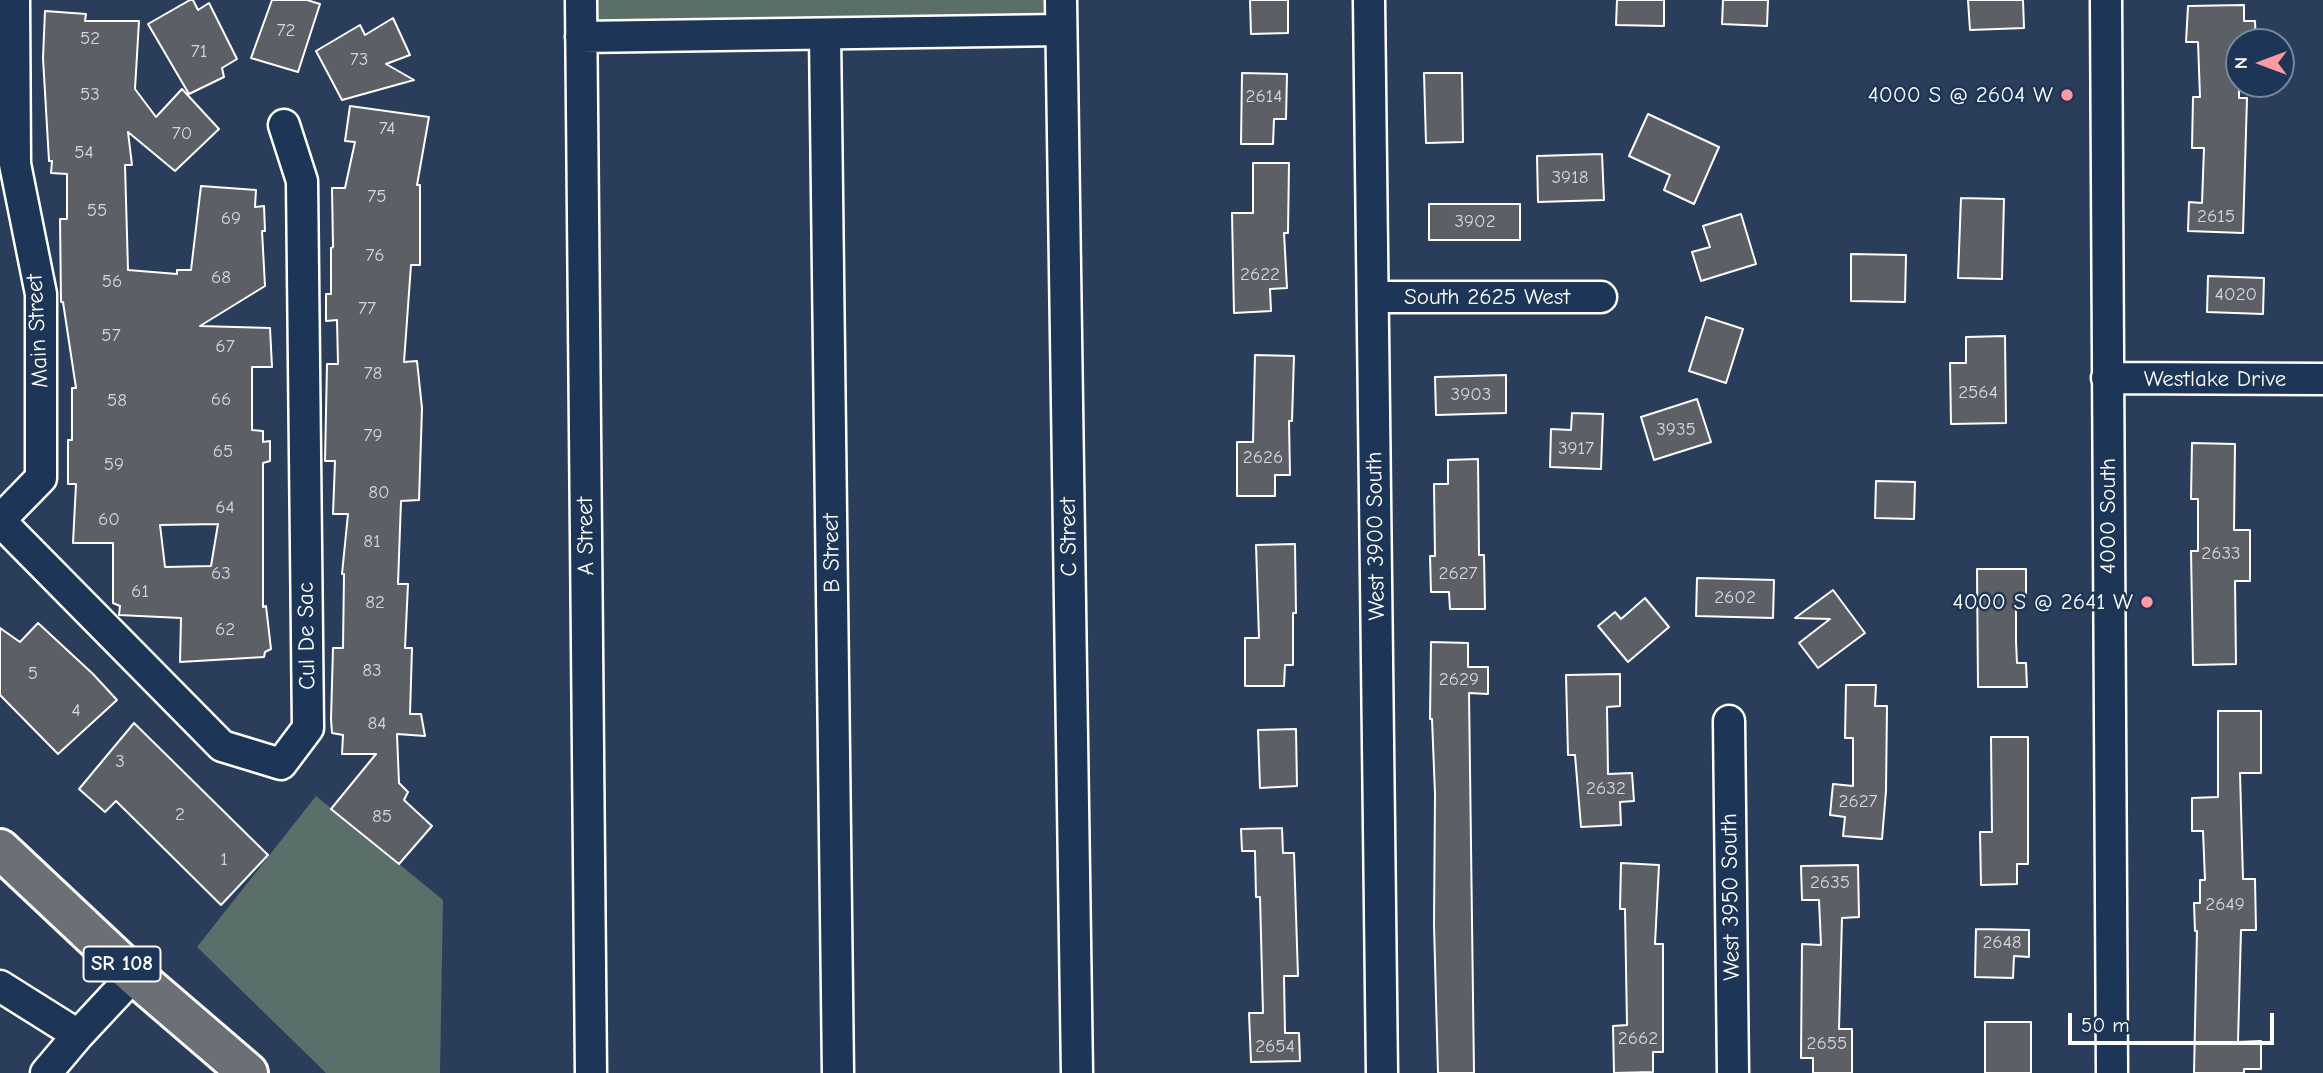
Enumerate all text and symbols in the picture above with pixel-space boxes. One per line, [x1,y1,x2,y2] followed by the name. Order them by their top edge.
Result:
[277,20,295,42] house number: 72
[80,28,100,50] house number: 52
[2225,28,2295,98] north arrow
[191,41,207,63] house number: 71
[350,49,368,71] house number: 73
[2230,57,2252,69] text: N
[1868,81,2053,109] place label: 4000 S @ 2604 W
[80,84,100,106] house number: 53
[1246,86,1282,108] house number: 2614
[2059,87,2075,103] marker: 4000 S @ 2604 W
[379,118,395,140] house number: 74
[172,123,192,145] house number: 70
[74,142,94,164] house number: 54
[1551,167,1589,189] house number: 3918
[367,186,387,208] house number: 75
[87,200,107,222] house number: 55
[2197,206,2235,228] house number: 2615
[221,208,241,230] house number: 69
[1454,211,1496,233] house number: 3902
[365,245,385,267] house number: 76
[1240,264,1280,286] house number: 2622
[211,267,231,289] house number: 68
[102,271,122,293] house number: 56
[21,273,55,389] street label: Main Street
[1404,283,1570,311] street label: South 2625 West
[2215,284,2257,306] house number: 4020
[358,298,376,320] house number: 77
[101,325,121,347] house number: 57
[215,336,235,358] house number: 67
[364,363,382,385] house number: 78
[2144,365,2286,393] street label: Westlake Drive
[1958,382,1998,404] house number: 2564
[1451,384,1491,406] house number: 3903
[211,389,231,411] house number: 66
[107,390,127,412] house number: 58
[1656,419,1696,441] house number: 3935
[363,425,383,447] house number: 79
[1558,438,1594,460] house number: 3917
[213,441,233,463] house number: 65
[1243,447,1283,469] house number: 2626
[1361,451,1391,621] street label: West 3900 South
[104,454,124,476] house number: 59
[2094,458,2122,574] street label: 4000 South
[368,482,390,504] house number: 80
[572,496,600,576] street label: A Street
[215,497,235,519] house number: 64
[1055,497,1083,577] street label: C Street
[98,509,120,531] house number: 60
[818,513,846,593] street label: B Street
[363,531,381,553] house number: 81
[2201,543,2241,565] house number: 2633
[211,563,231,585] house number: 63
[1438,563,1478,585] house number: 2627
[131,581,149,603] house number: 61
[292,582,322,690] street label: Cul De Sac
[1714,587,1756,609] house number: 2602
[1953,588,2133,616] place label: 4000 S @ 2641 W
[365,592,385,614] house number: 82
[2139,594,2155,610] marker: 4000 S @ 2641 W
[215,619,235,641] house number: 62
[362,660,382,682] house number: 83
[28,663,38,685] house number: 5
[1439,669,1479,691] house number: 2629
[71,700,81,722] house number: 4
[368,713,386,735] house number: 84
[115,751,125,773] house number: 3
[1586,778,1626,800] house number: 2632
[1838,791,1878,813] house number: 2627
[175,804,185,826] house number: 2
[372,806,392,828] house number: 85
[1716,813,1746,981] street label: West 3950 South
[220,849,228,871] house number: 1
[1810,872,1850,894] house number: 2635
[2205,894,2245,916] house number: 2649
[1982,932,2022,954] house number: 2648
[83,946,160,982] road number: SR 108
[2071,1000,2278,1044] scale bar
[2081,1013,2130,1037] text: 50 m
[1618,1028,1658,1050] house number: 2662
[1807,1033,1847,1055] house number: 2655
[1255,1036,1295,1058] house number: 2654

